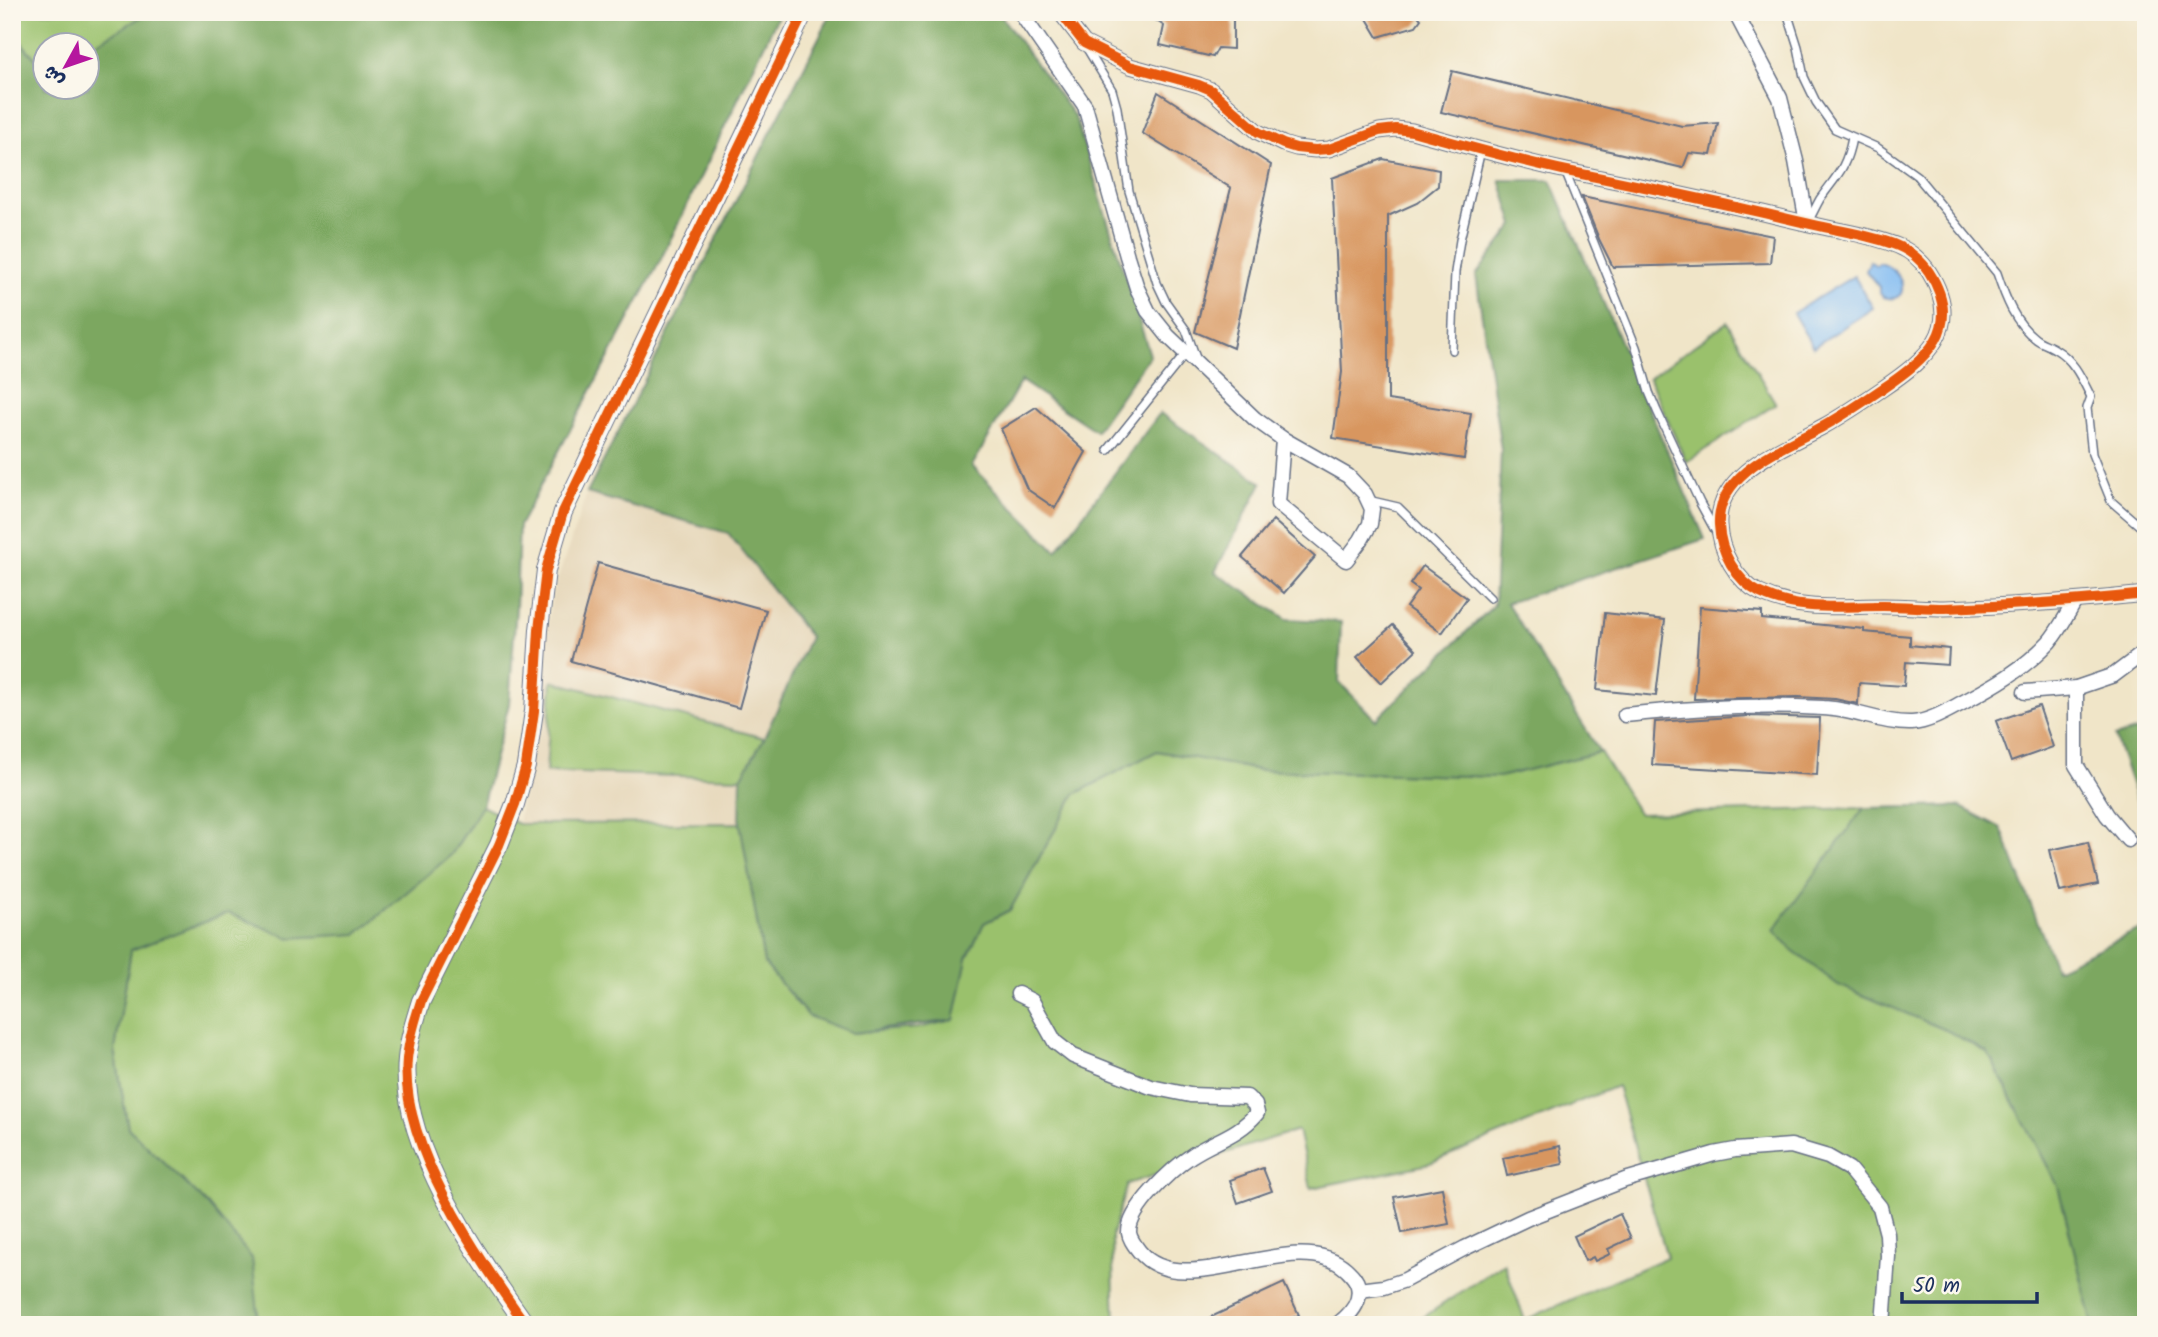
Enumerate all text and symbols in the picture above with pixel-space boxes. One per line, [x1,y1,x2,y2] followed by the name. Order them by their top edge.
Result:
[32,32,102,102] north arrow
[36,58,73,93] text: ش
[1902,1260,2037,1304] scale bar
[1913,1270,1960,1303] text: 50 m

